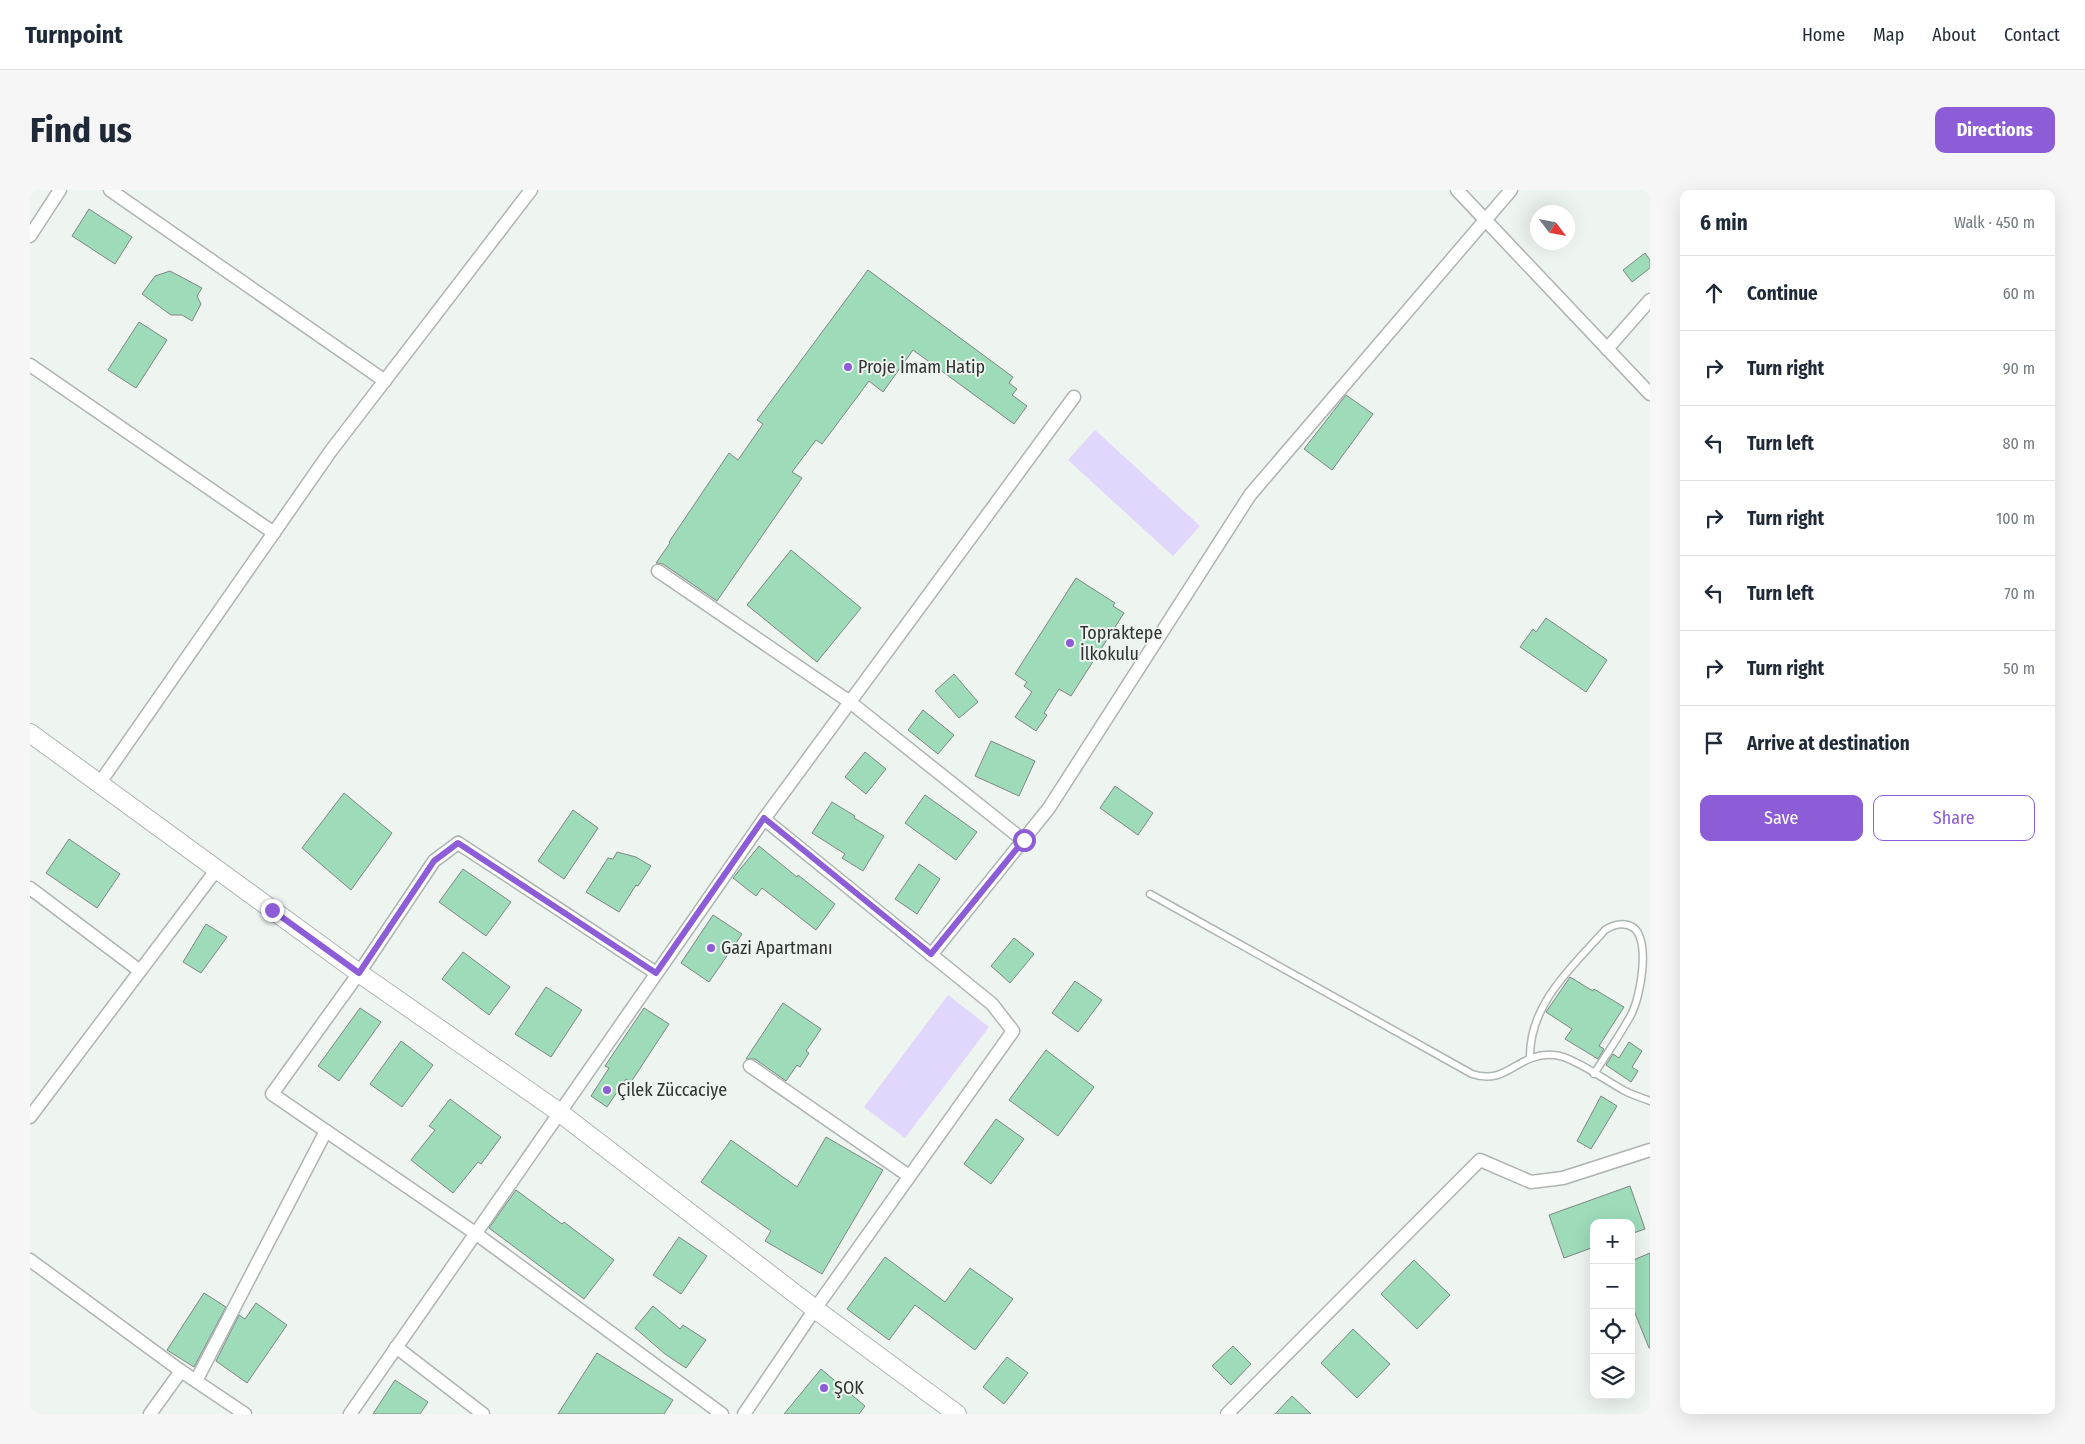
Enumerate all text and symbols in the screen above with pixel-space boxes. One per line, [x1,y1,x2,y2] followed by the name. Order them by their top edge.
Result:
[25,21,123,49] text: Turnpoint
[1802,24,1845,46] text: Home
[1873,24,1904,46] text: Map
[1932,24,1976,46] text: About
[2004,24,2060,46] text: Contact
[1935,107,2055,153] button: Directions
[30,109,132,151] text: Find us
[1530,205,1575,250] north arrow
[1700,210,1748,236] text: 6 min
[1954,213,2035,232] text: Walk · 450 m
[1700,279,1728,307] icon: ahead
[1747,282,1818,305] text: Continue
[2003,284,2035,303] text: 60 m
[1700,354,1728,382] icon: right
[858,356,985,378] place label: Proje İmam Hatip
[1747,357,1824,380] text: Turn right
[2003,359,2035,378] text: 90 m
[842,361,854,373] marker: Proje İmam Hatip
[1700,429,1728,457] icon: left
[1747,432,1814,455] text: Turn left
[2003,434,2035,453] text: 80 m
[1700,504,1728,532] icon: right
[1747,507,1824,530] text: Turn right
[1996,509,2035,528] text: 100 m
[1700,579,1728,607] icon: left
[1747,582,1814,605] text: Turn left
[2004,584,2035,603] text: 70 m
[1080,622,1162,665] place label: Topraktepe İlkokulu
[1064,637,1076,649] marker: Topraktepe İlkokulu
[1700,654,1728,682] icon: right
[1747,657,1824,680] text: Turn right
[2003,659,2035,678] text: 50 m
[1700,729,1728,757] icon: arrive
[1747,732,1910,755] text: Arrive at destination
[1700,795,1863,841] button: Save
[1873,795,2035,841] button: Share
[1013,829,1036,852] route start
[261,899,284,922] route end
[721,937,833,959] place label: Gazi Apartmanı
[705,942,717,954] marker: Gazi Apartmanı
[617,1079,727,1101] place label: Çilek Züccaciye
[601,1084,613,1096] marker: Çilek Züccaciye
[1590,1219,1635,1399] map controls
[1590,1219,1635,1264] button: +
[1590,1264,1635,1309] button: −
[1590,1309,1635,1354] button: locate
[1590,1354,1635,1399] button: layers
[834,1377,864,1399] place label: ŞOK
[818,1382,830,1394] marker: ŞOK

